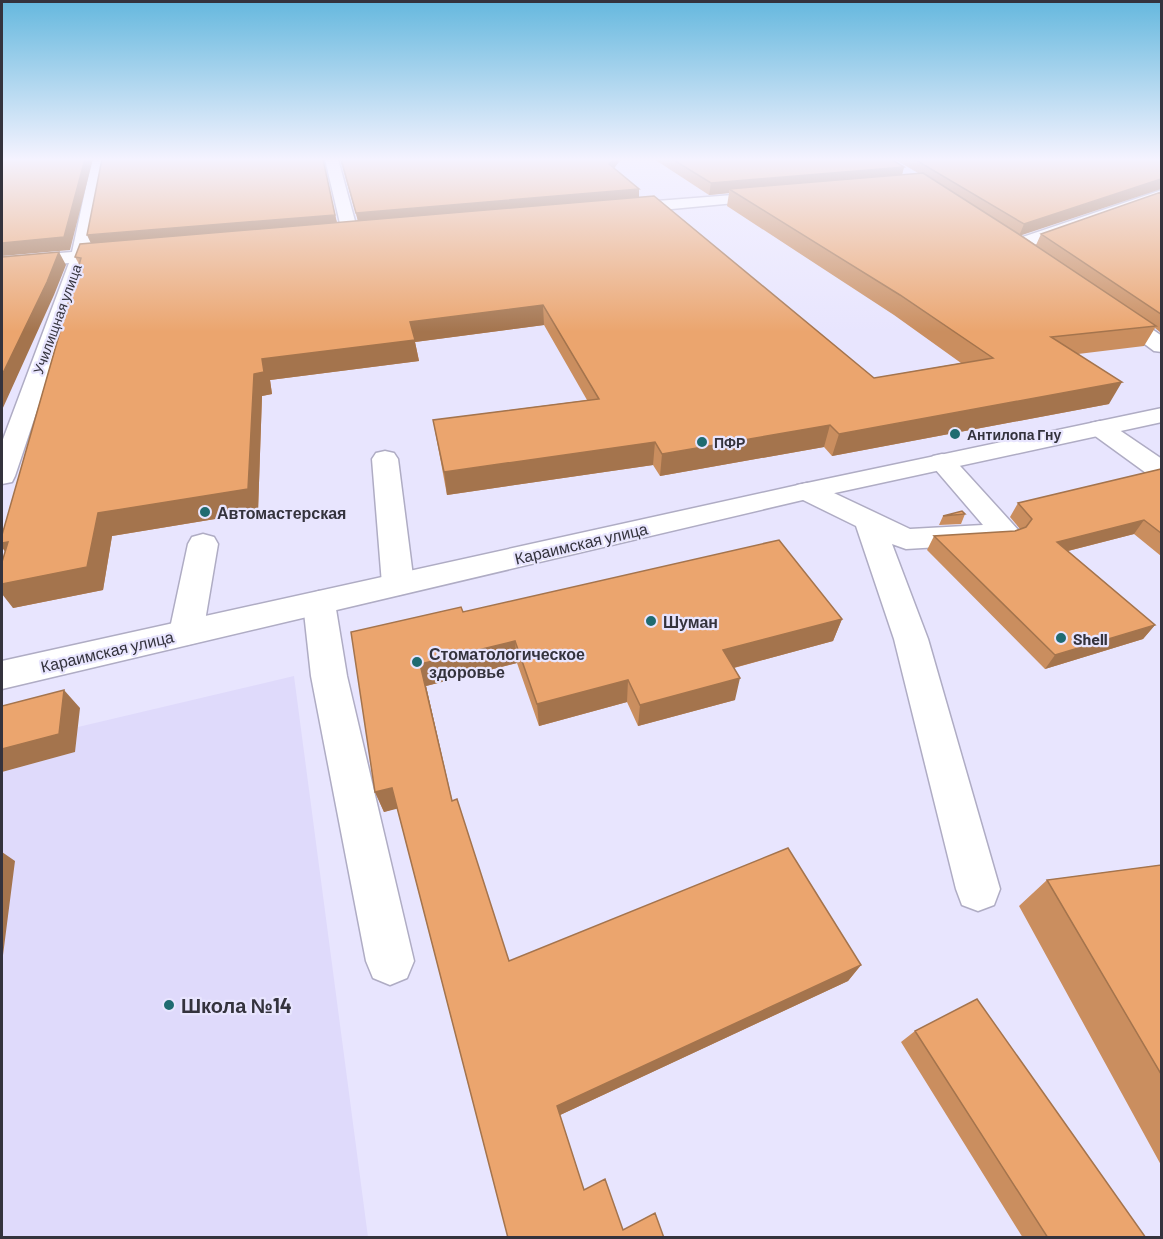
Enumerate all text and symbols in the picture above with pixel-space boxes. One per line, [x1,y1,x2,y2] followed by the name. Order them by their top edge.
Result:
[29,261,85,376] street label: Училищная улица
[967,426,1061,443] place label: Антилопа Гну
[948,427,962,441] marker: Антилопа Гну
[714,434,745,451] place label: ПФР
[695,435,709,449] marker: ПФР
[217,503,346,522] place label: Автомастерская
[198,505,212,519] marker: Автомастерская
[513,518,650,568] street label: Караимская улица
[663,612,718,631] place label: Шуман
[644,614,658,628] marker: Шуман
[39,626,176,676] street label: Караимская улица
[1073,629,1108,648] place label: Shell
[1054,631,1068,645] marker: Shell
[429,644,585,681] place label: Стоматологическое здоровье
[410,655,424,669] marker: Стоматологическое здоровье
[181,993,292,1017] place label: Школа №14
[162,998,176,1012] marker: Школа №14

